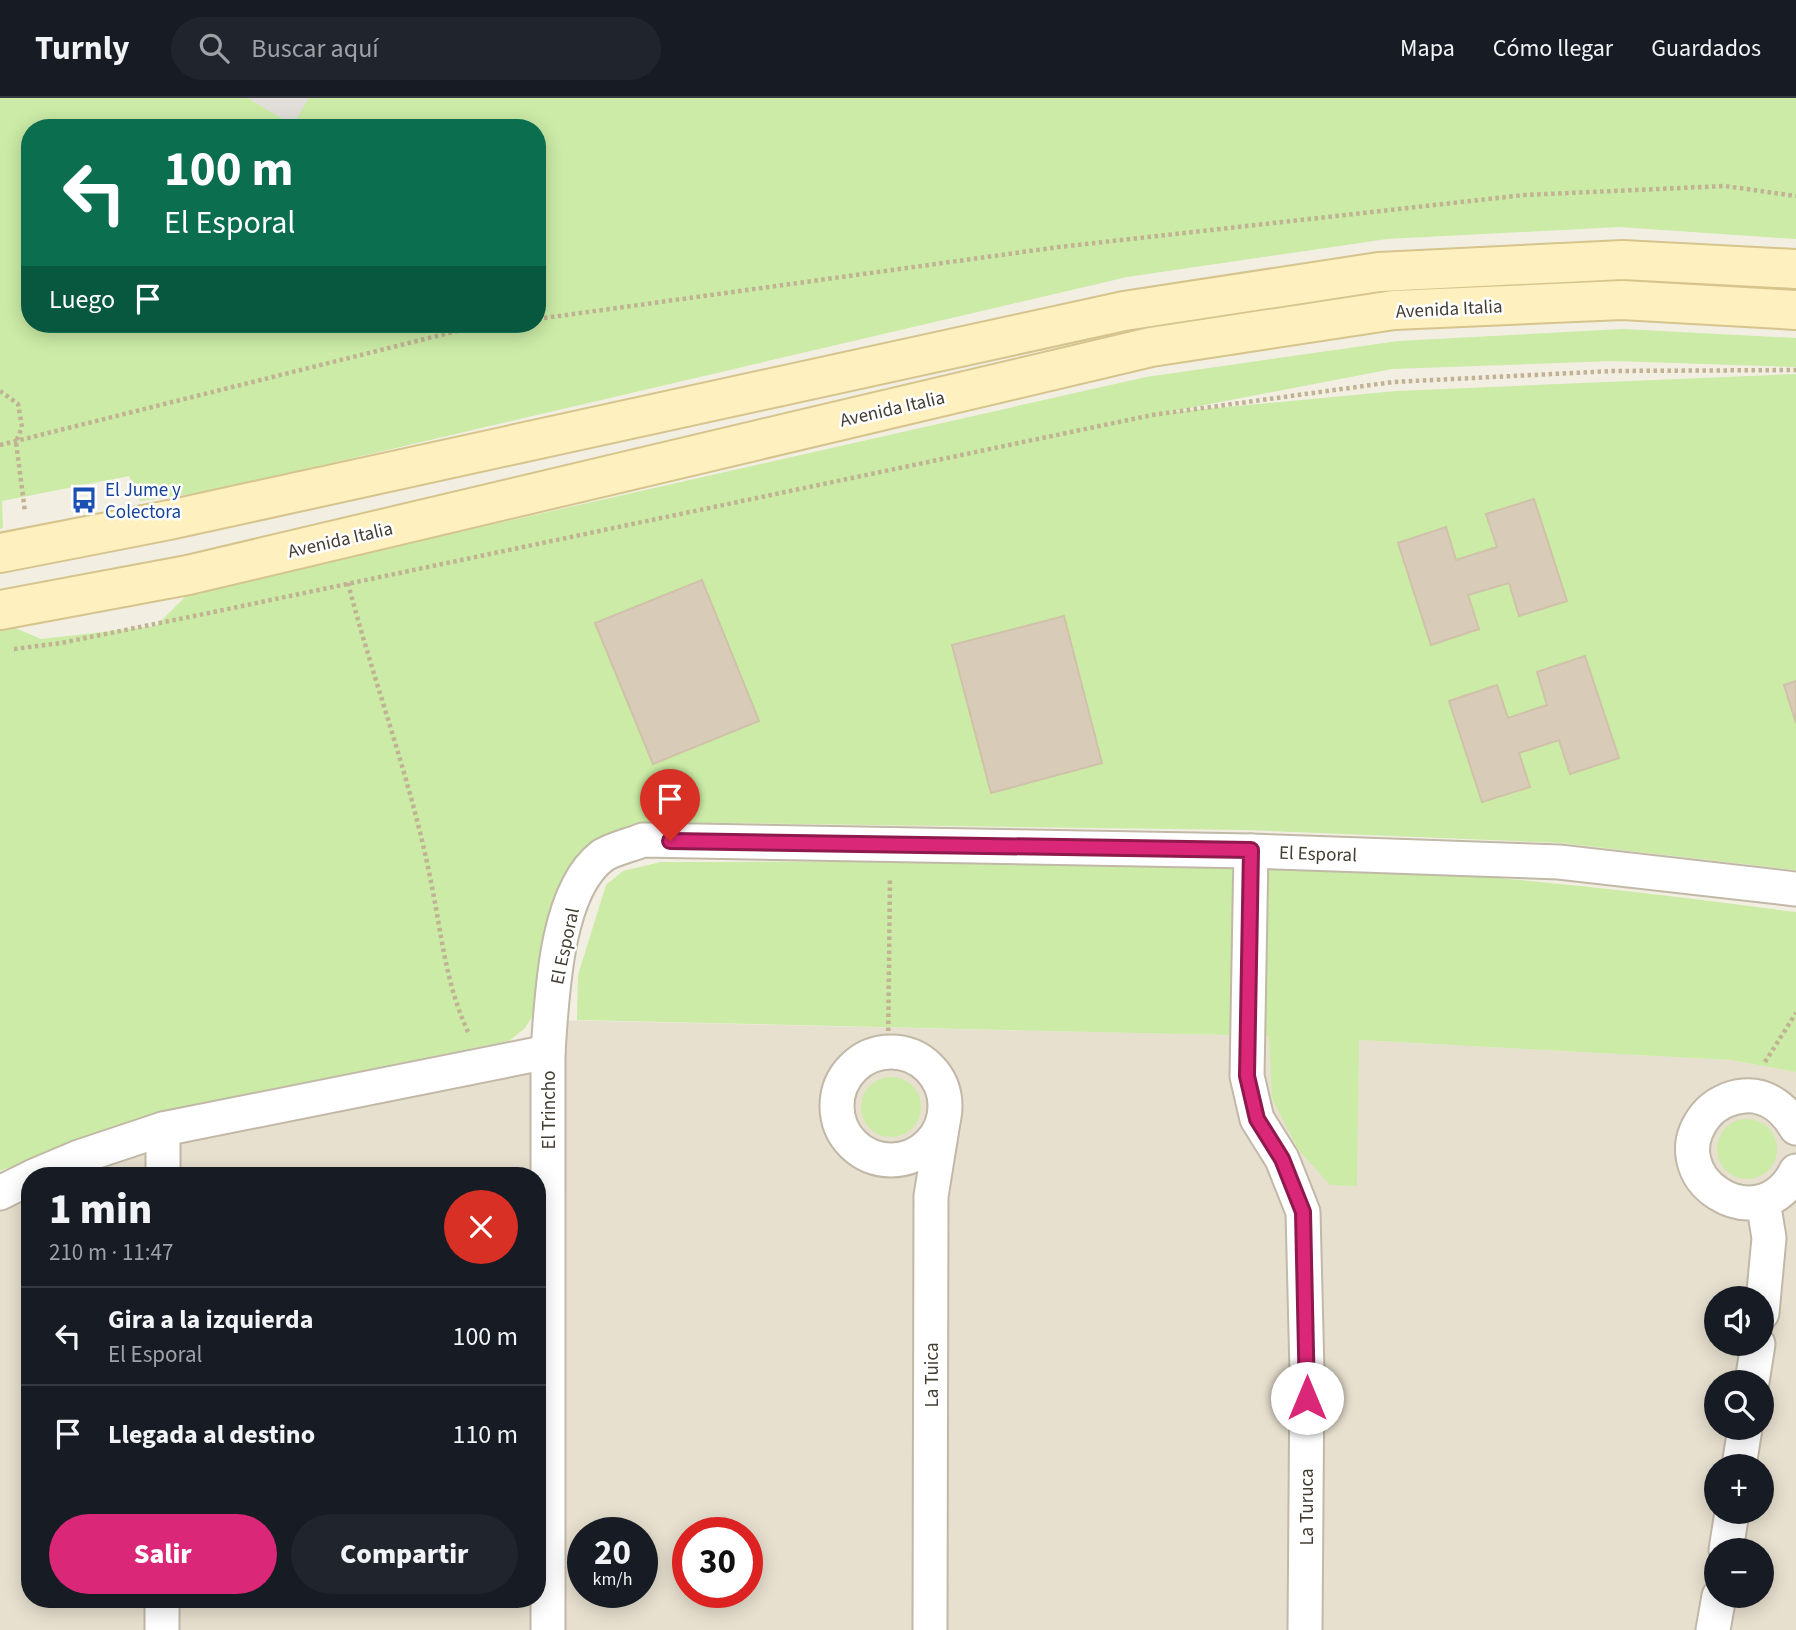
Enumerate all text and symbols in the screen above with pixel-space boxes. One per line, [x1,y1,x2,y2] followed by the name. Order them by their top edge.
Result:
[171,17,661,80] search box
[35,25,129,72] text: Turnly
[195,29,233,67] icon: search
[251,30,379,67] text: Buscar aquí
[1400,31,1455,66] text: Mapa
[1493,31,1613,66] text: Cómo llegar
[1651,31,1761,66] text: Guardados
[164,135,293,205] text: 100 m
[49,147,140,238] icon: left
[164,200,295,246] text: El Esporal
[129,280,167,318] icon: arrive
[49,281,115,318] text: Luego
[1395,293,1503,326] street label: Avenida Italia
[837,384,948,435] street label: Avenida Italia
[105,477,181,526] place label: El Jume y Colectora
[69,485,99,515] bus stop icon: El Jume y Colectora
[285,515,396,566] street label: Avenida Italia
[640,769,700,841] pin
[651,780,689,818] icon: arrive
[1278,840,1358,869] street label: El Esporal
[544,905,587,987] street label: El Esporal
[536,1071,563,1149] street label: El Trincho
[49,1180,152,1240] text: 1 min
[444,1190,518,1264] button: close
[49,1236,173,1269] text: 210 m · 11:47
[1704,1286,1774,1608] map controls
[1704,1286,1774,1356] button: sound
[108,1301,313,1338] text: Gira a la izquierda
[49,1317,87,1355] icon: left
[452,1318,518,1355] text: 100 m
[108,1338,202,1371] text: El Esporal
[919,1343,946,1407] street label: La Tuica
[1270,1361,1344,1435] position arrow
[1704,1370,1774,1440] button: search
[49,1415,87,1453] icon: arrive
[108,1416,315,1453] text: Llegada al destino
[452,1416,518,1453] text: 110 m
[1704,1454,1774,1524] button: +
[1294,1468,1321,1546] street label: La Turuca
[49,1514,277,1594] button: Salir
[291,1514,518,1594] button: Compartir
[672,1517,763,1608] speed limit sign: 30
[594,1528,631,1578] text: 20
[1704,1538,1774,1608] button: −
[593,1567,632,1592] text: km/h

